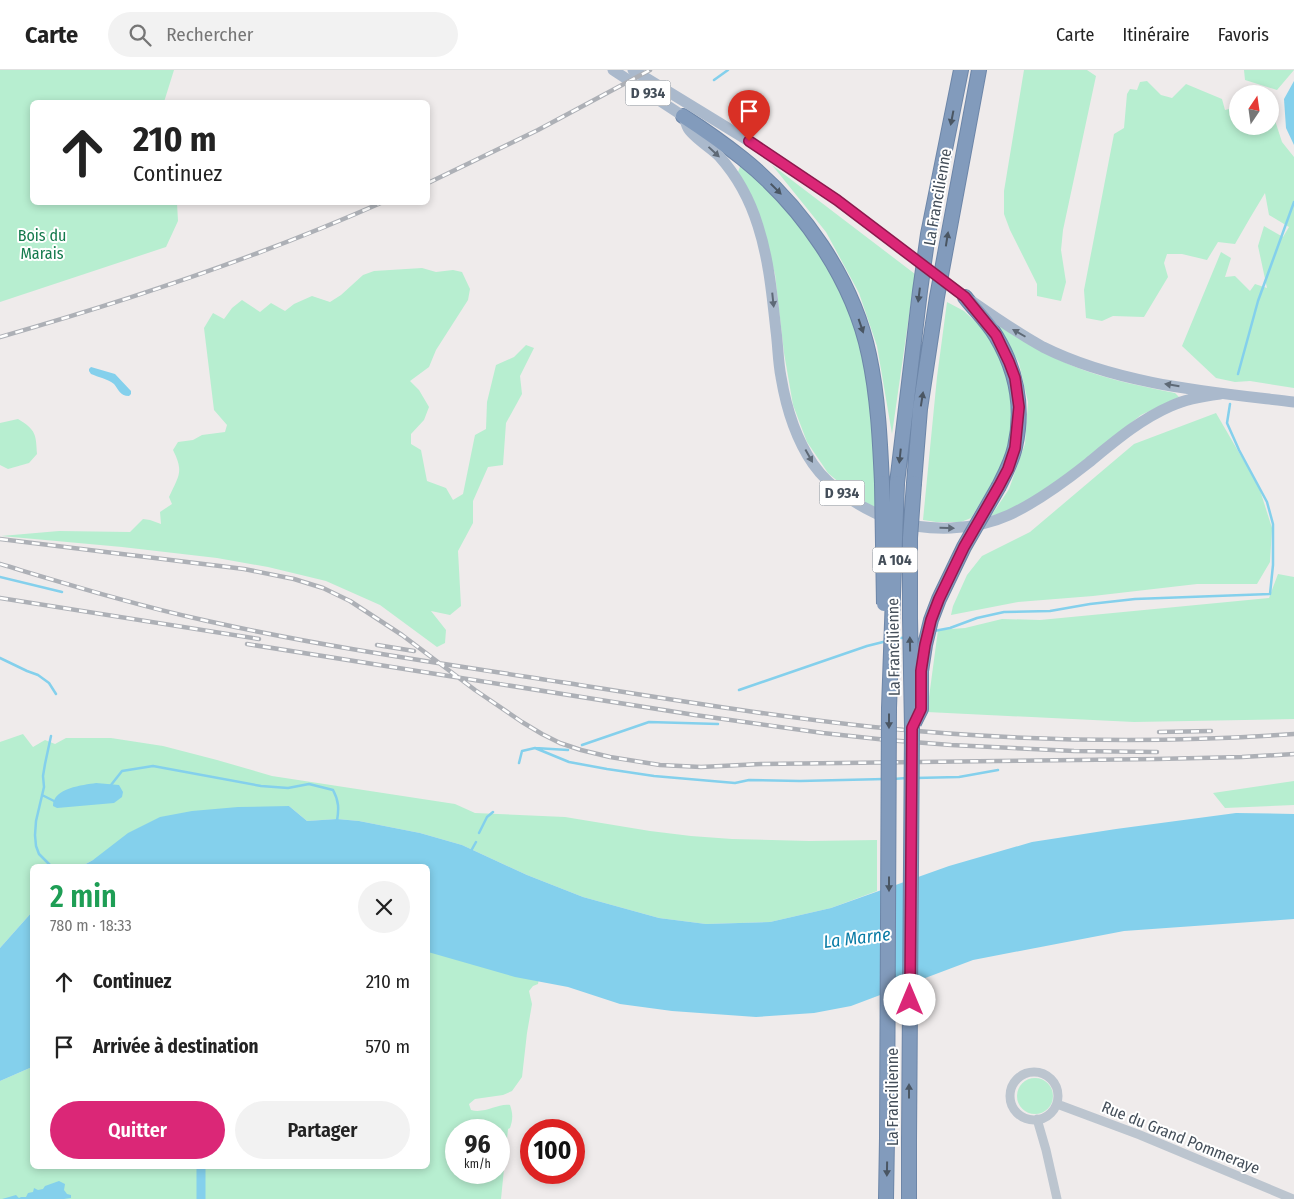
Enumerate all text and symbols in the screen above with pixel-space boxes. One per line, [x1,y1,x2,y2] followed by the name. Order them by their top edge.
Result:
[108,12,458,57] search box
[25,21,78,49] text: Carte
[126,21,154,49] icon: search
[166,23,253,46] text: Rechercher
[1056,24,1094,46] text: Carte
[1122,24,1190,46] text: Itinéraire
[1218,24,1269,46] text: Favoris
[626,80,670,106] road number: D 934
[1229,85,1279,135] north arrow
[1229,85,1279,135] map controls
[728,90,770,141] pin
[735,97,763,125] icon: arrive
[947,110,955,126] one-way arrow
[133,118,217,160] text: 210 m
[50,120,115,185] icon: ahead
[707,146,719,158] one-way arrow
[920,147,955,247] street label: La Francilienne
[133,160,222,187] text: Continuez
[770,183,782,195] one-way arrow
[18,226,66,263] park label: Bois du Marais
[943,230,951,246] one-way arrow
[915,287,923,303] one-way arrow
[769,292,777,308] one-way arrow
[858,319,865,334] one-way arrow
[1012,329,1027,337] one-way arrow
[1164,381,1180,389] one-way arrow
[918,391,926,407] one-way arrow
[805,449,813,464] one-way arrow
[896,449,904,465] one-way arrow
[820,480,864,506] road number: D 934
[939,524,955,532] one-way arrow
[872,548,918,572] road number: A 104
[883,598,904,696] street label: La Francilienne
[906,636,914,652] one-way arrow
[885,714,893,730] one-way arrow
[885,876,893,892] one-way arrow
[50,879,117,915] text: 2 min
[358,881,410,933] button: close
[50,916,132,935] text: 780 m · 18:33
[822,923,892,953] water label: La Marne
[50,968,78,996] icon: ahead
[93,970,172,993] text: Continuez
[366,970,410,993] text: 210 m
[883,973,935,1025] position arrow
[50,1033,78,1061] icon: arrive
[93,1035,259,1058] text: Arrivée à destination
[365,1035,410,1058] text: 570 m
[883,1048,902,1146] street label: La Francilienne
[905,1083,913,1099] one-way arrow
[1099,1097,1263,1178] street label: Rue du Grand Pommeraye
[50,1101,225,1159] button: Quitter
[235,1101,410,1159] button: Partager
[520,1119,585,1184] speed limit sign: 100
[464,1130,491,1160] text: 96
[464,1157,491,1171] text: km/h
[883,1161,891,1177] one-way arrow

